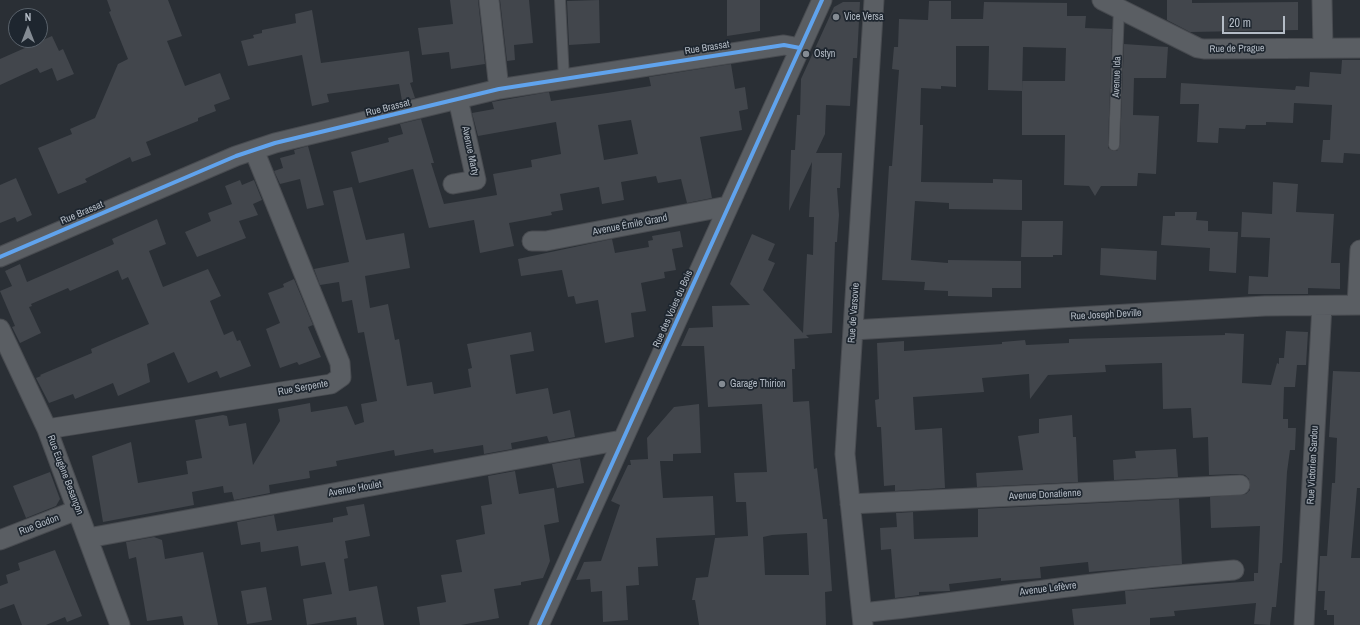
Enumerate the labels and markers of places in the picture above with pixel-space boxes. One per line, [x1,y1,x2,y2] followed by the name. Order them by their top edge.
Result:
[844,11,884,23] place label: Vice Versa
[831,12,841,22] marker: Vice Versa
[814,48,835,60] place label: Ostyn
[801,49,811,59] marker: Ostyn
[730,378,786,390] place label: Garage Thirion
[717,379,727,389] marker: Garage Thirion

